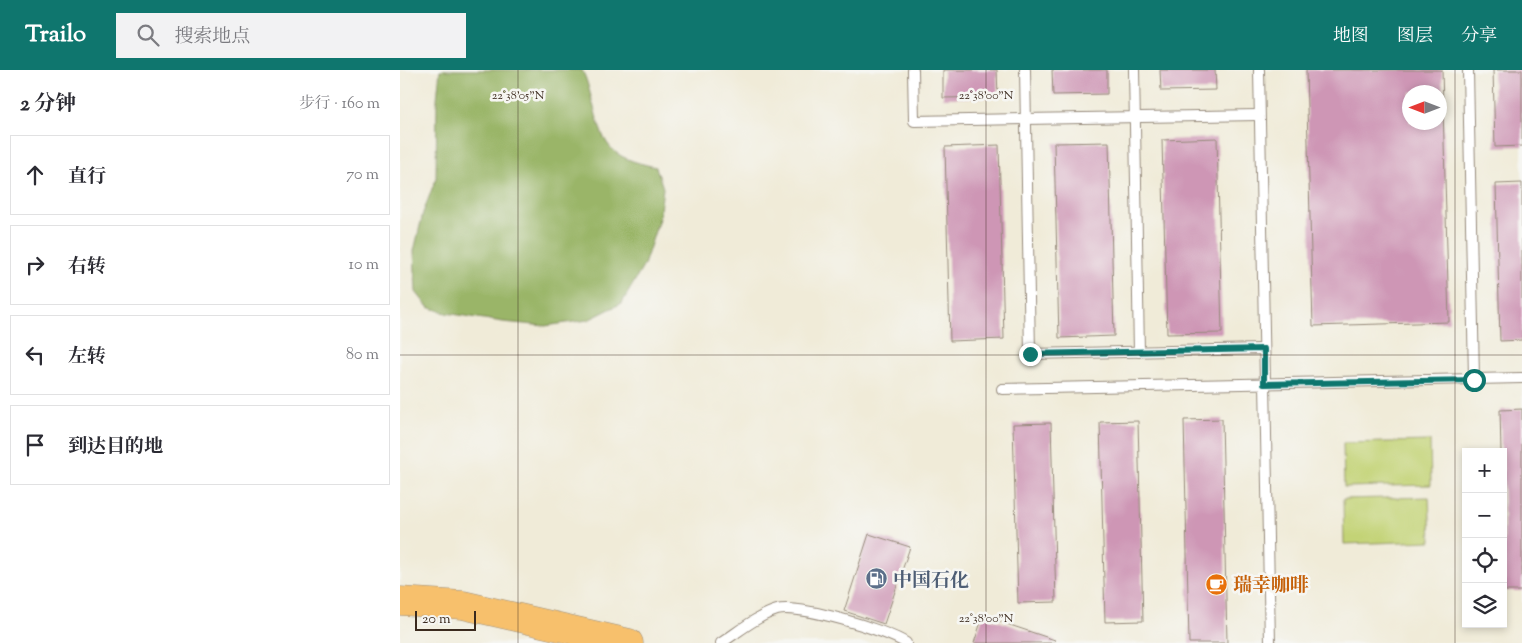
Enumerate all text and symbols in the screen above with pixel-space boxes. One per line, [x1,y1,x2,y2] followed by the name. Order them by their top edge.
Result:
[116,13,466,58] search box
[25,18,86,52] text: Trailo
[134,21,162,49] icon: search
[174,24,250,51] text: 搜索地点
[1333,24,1369,50] text: 地图
[1397,24,1433,50] text: 图层
[1461,24,1497,50] text: 分享
[1402,85,1447,130] north arrow
[492,87,545,105] text: 22°38'05"N
[959,87,1014,105] text: 22°38'00"N
[20,90,76,120] text: 2 分钟
[299,93,380,116] text: 步行 · 160 m
[21,161,49,189] icon: ahead
[68,164,106,191] text: 直行
[346,164,379,187] text: 70 m
[21,251,49,279] icon: right
[68,254,106,281] text: 右转
[349,254,379,277] text: 10 m
[21,341,49,369] icon: left
[1019,343,1042,366] route end
[68,344,106,371] text: 左转
[346,344,379,367] text: 80 m
[1463,369,1486,392] route start
[21,431,49,459] icon: arrive
[68,434,163,461] text: 到达目的地
[1462,448,1507,628] map controls
[1462,448,1507,493] button: +
[1462,493,1507,538] button: −
[1462,538,1507,583] button: locate
[865,567,889,591] fuel station icon: 中国石化
[893,568,969,595] place label: 中国石化
[1205,572,1229,596] cafe icon: 瑞幸咖啡
[1233,573,1309,600] place label: 瑞幸咖啡
[1462,583,1507,628] button: layers
[415,608,476,631] scale bar
[422,610,451,630] text: 20 m
[959,610,1014,628] text: 22°38'00"N

